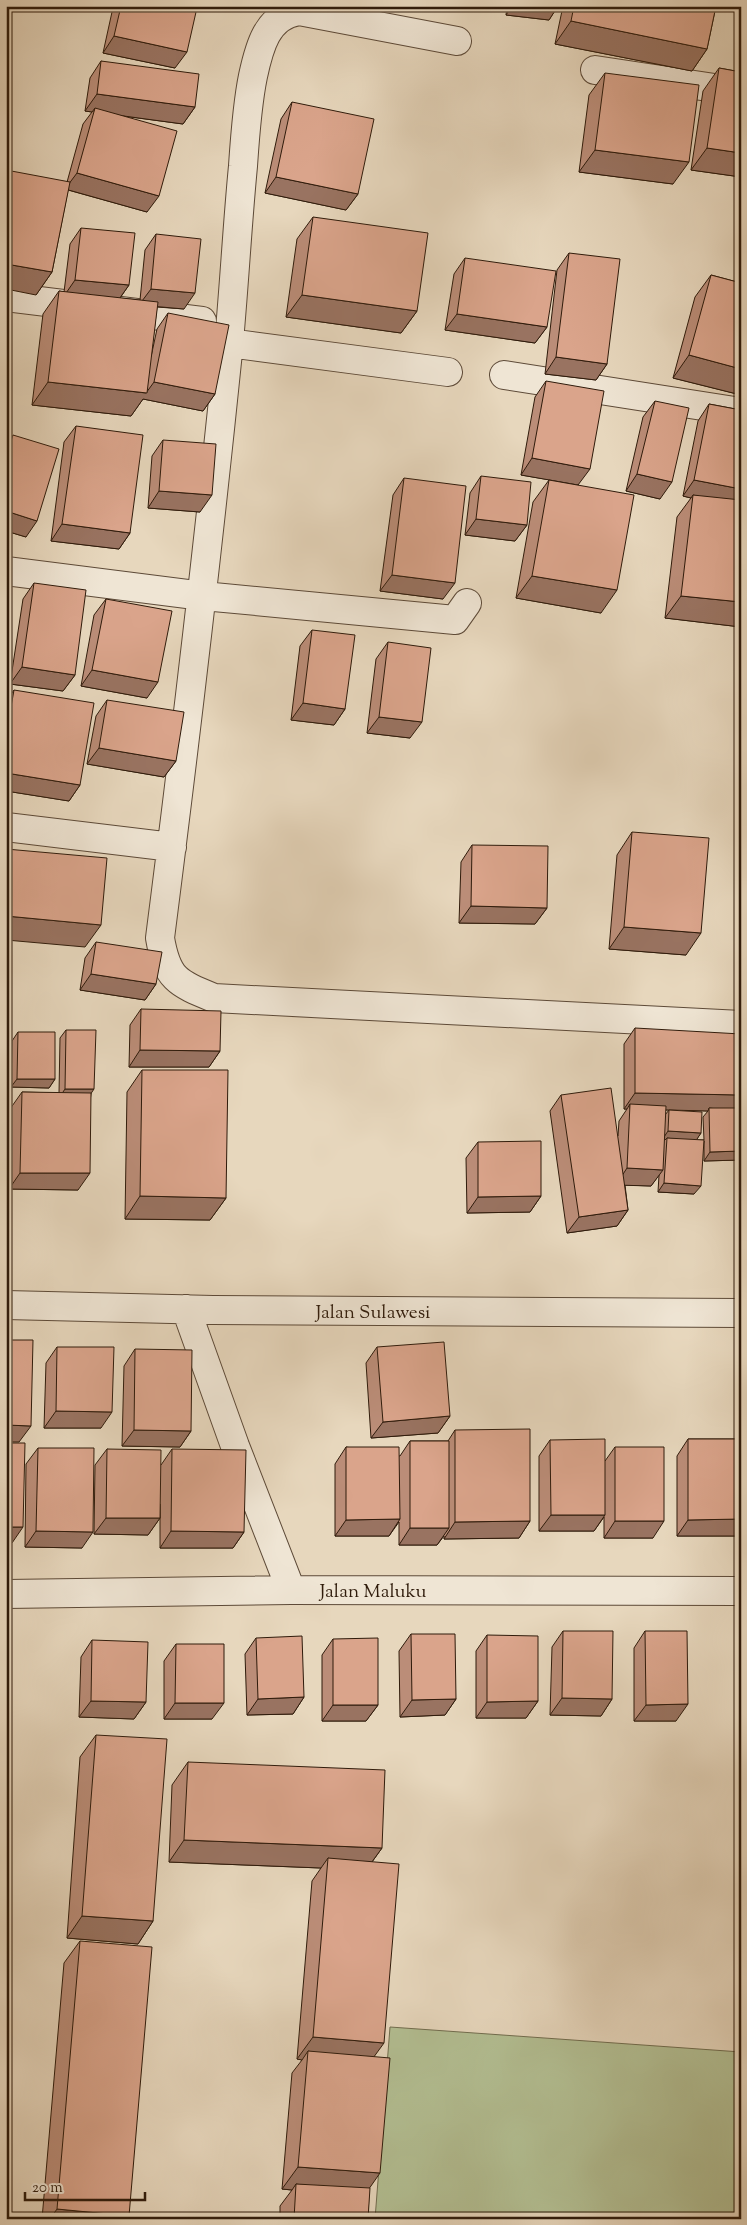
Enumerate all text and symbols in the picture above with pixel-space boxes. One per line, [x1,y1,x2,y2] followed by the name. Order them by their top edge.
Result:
[314,1300,431,1327] street label: Jalan Sulawesi
[319,1579,426,1606] street label: Jalan Maluku
[25,2170,145,2202] scale bar
[32,2178,63,2199] text: 20 m

